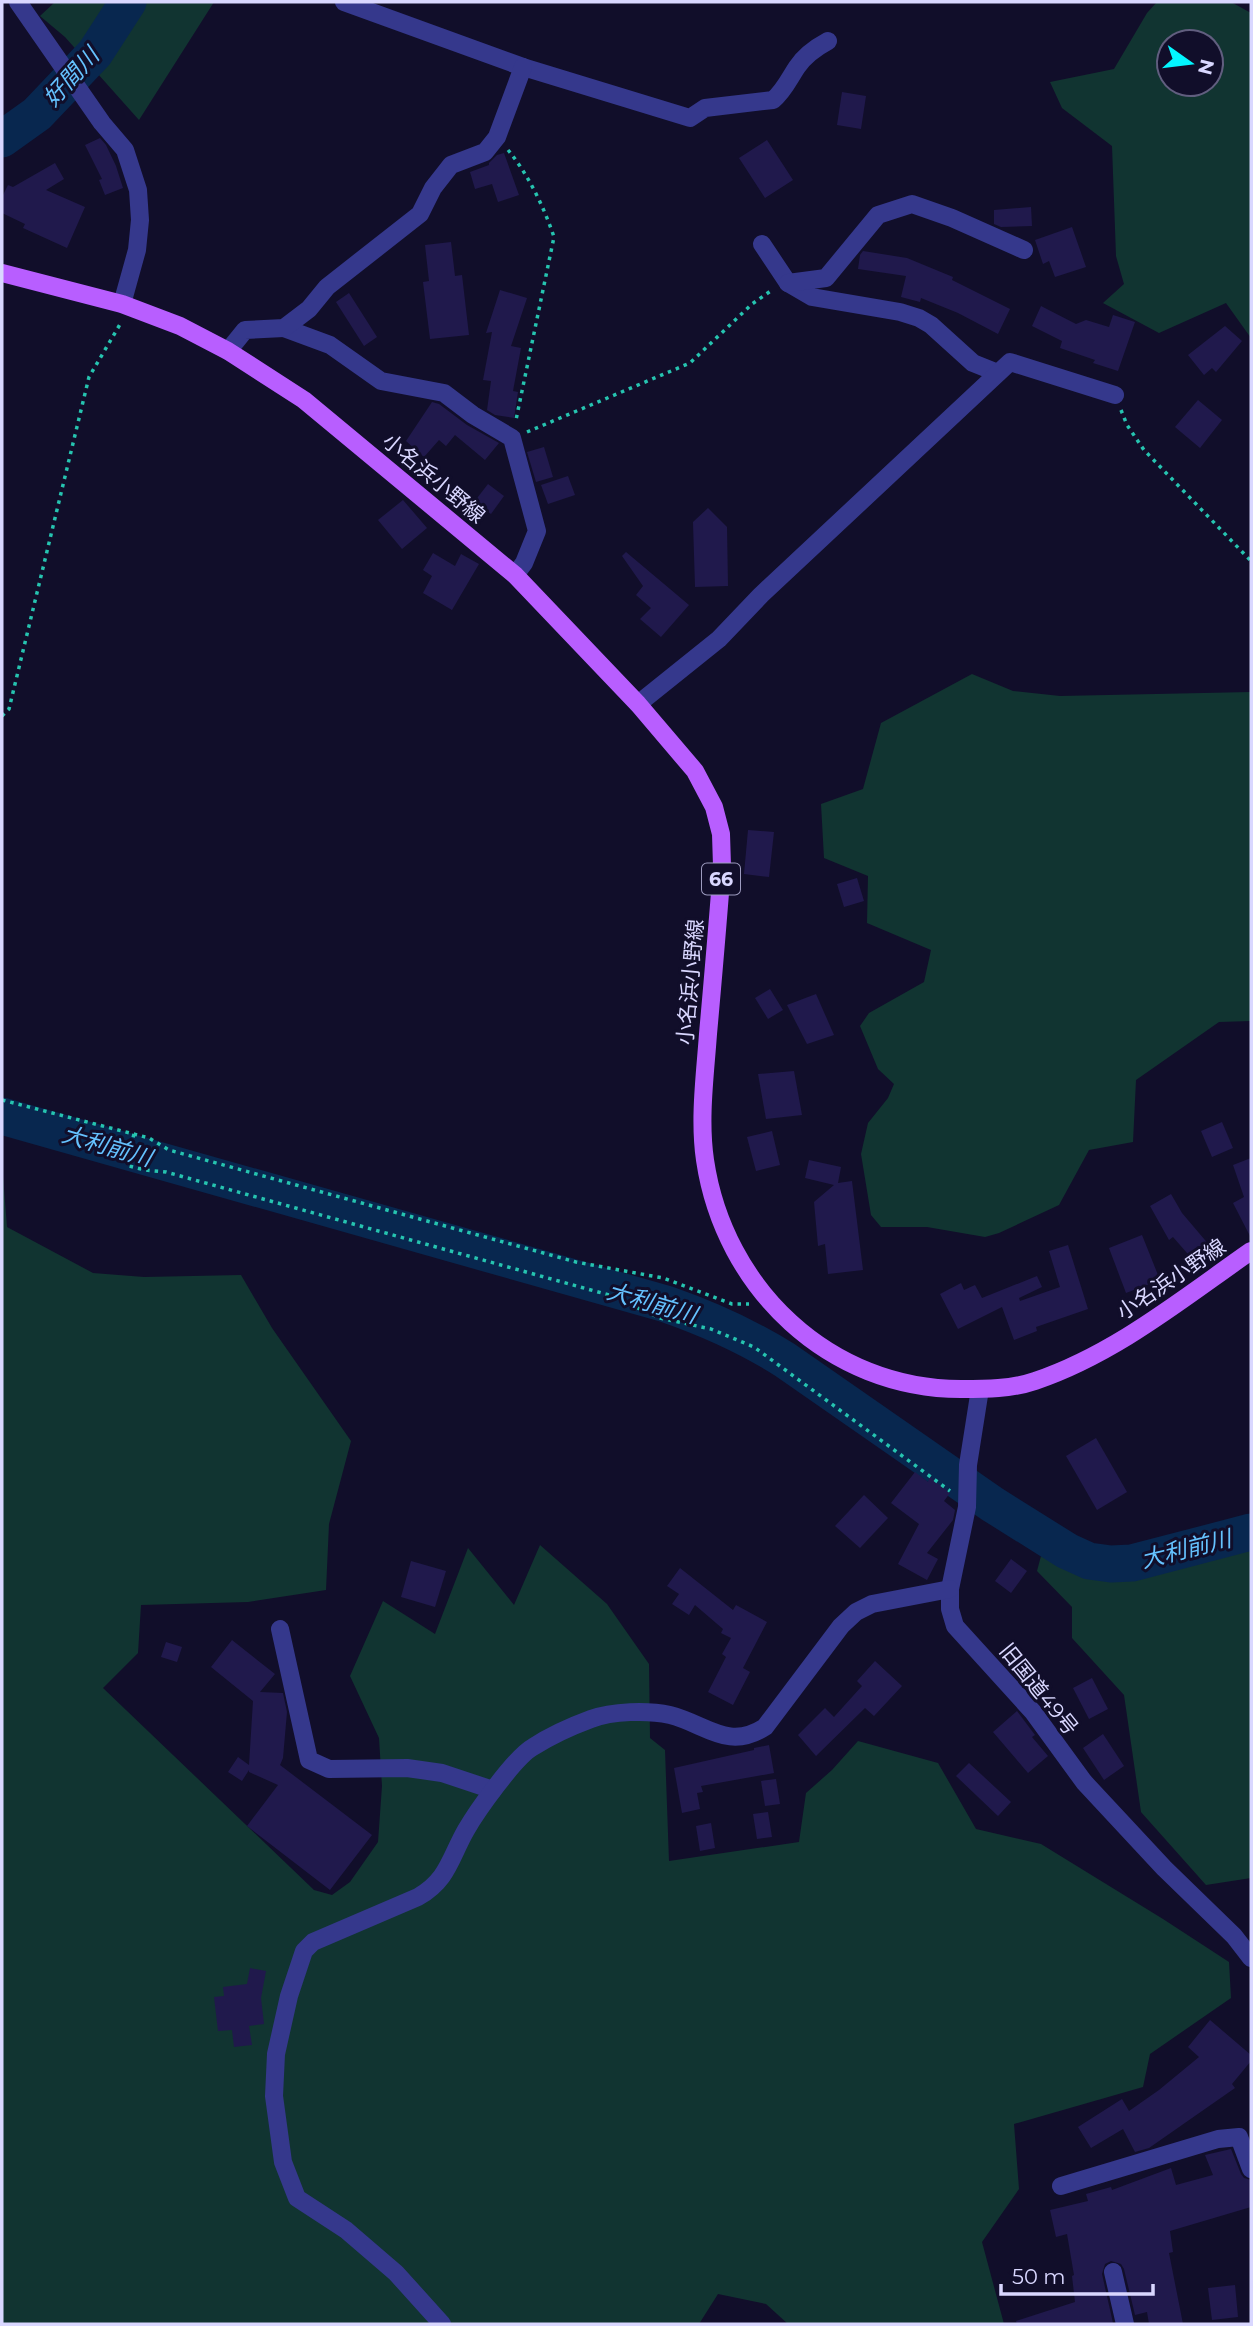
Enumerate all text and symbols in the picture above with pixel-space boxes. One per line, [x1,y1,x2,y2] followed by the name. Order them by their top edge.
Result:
[1155,28,1225,98] north arrow
[38,40,106,112] water label: 好間川
[1193,57,1219,77] text: N
[378,428,490,528] street label: 小名浜小野線
[702,864,740,894] road number: 66
[672,918,708,1046] street label: 小名浜小野線
[59,1120,158,1173] water label: 大利前川
[1112,1233,1230,1325] street label: 小名浜小野線
[604,1277,703,1330] water label: 大利前川
[1138,1524,1237,1574] water label: 大利前川
[995,1638,1083,1740] street label: 旧国道49号
[1001,2252,1153,2296] scale bar
[1012,2264,1066,2289] text: 50 m

